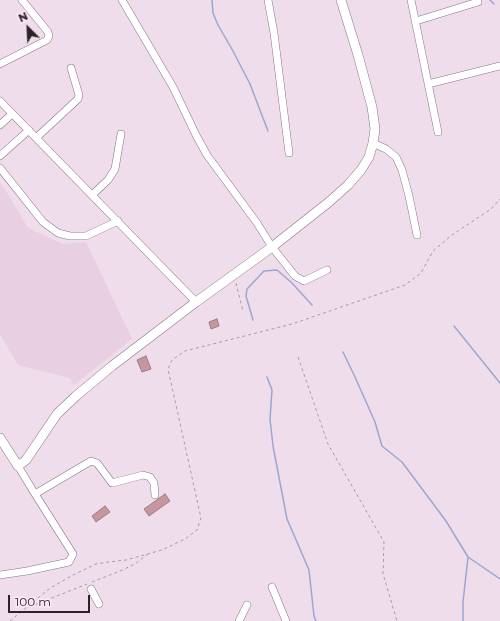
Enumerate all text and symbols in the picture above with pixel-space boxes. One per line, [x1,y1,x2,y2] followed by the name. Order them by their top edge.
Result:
[8,8,48,48] north arrow
[16,9,30,25] text: N
[10,587,92,613] scale bar
[15,594,51,609] text: 100 m

